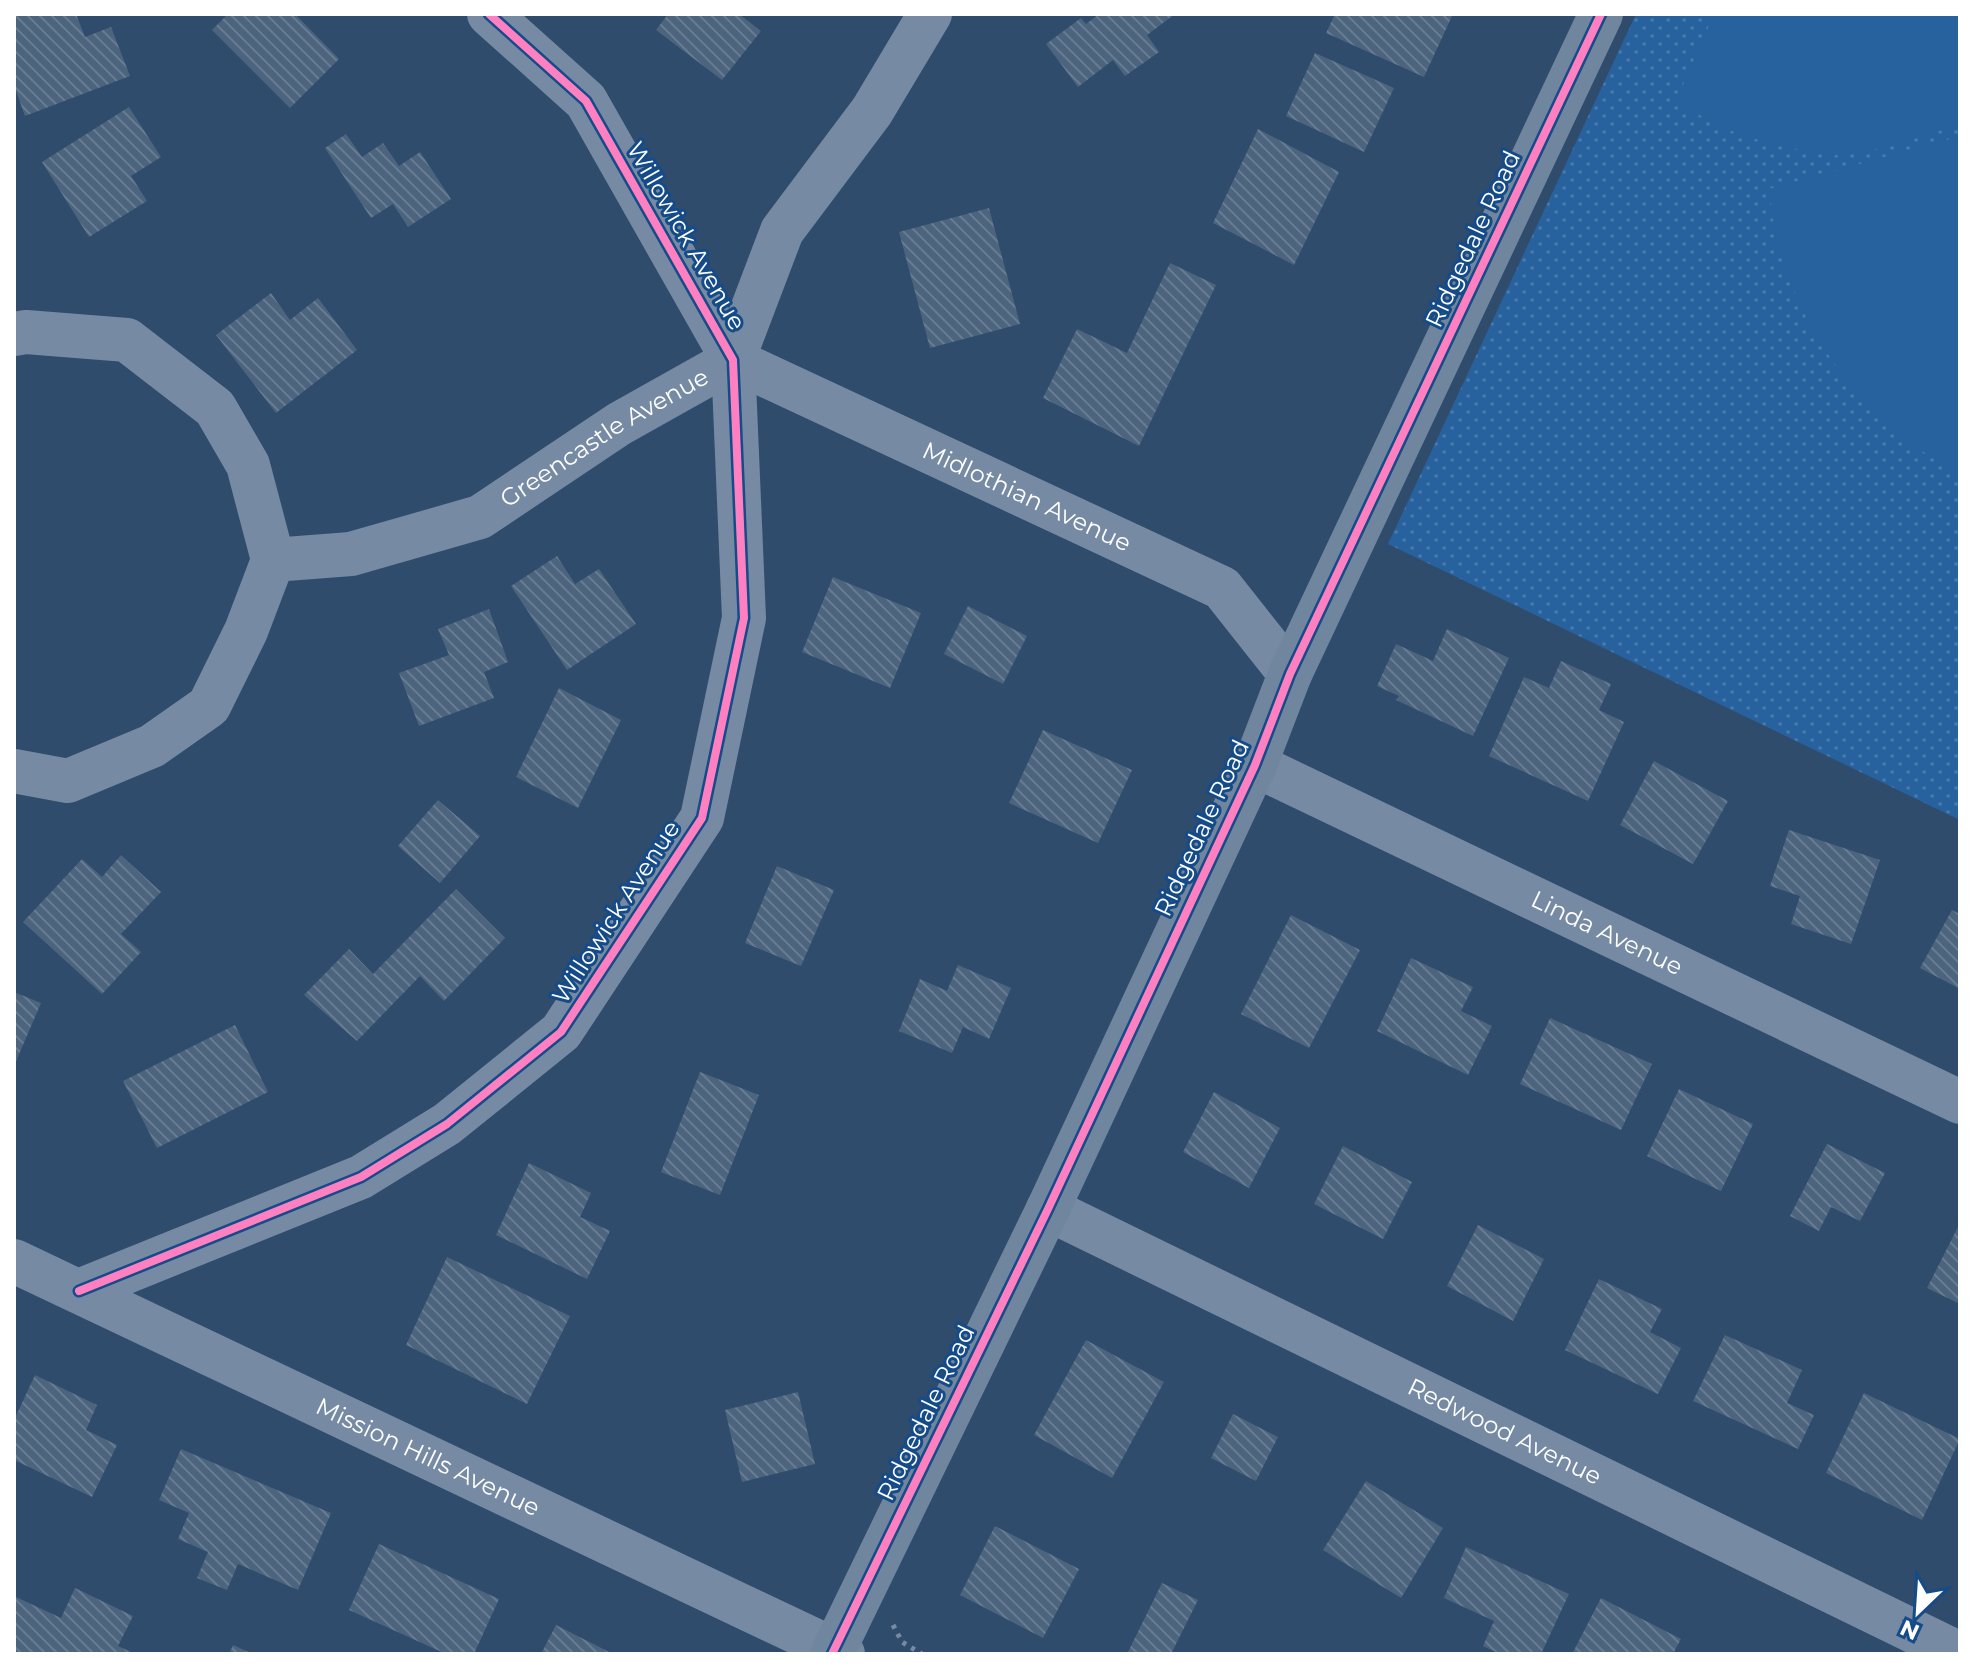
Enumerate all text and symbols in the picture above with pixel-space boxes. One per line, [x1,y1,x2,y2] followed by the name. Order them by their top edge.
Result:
[621,137,752,335] street label: Willowick Avenue
[1419,146,1526,332] street label: Ridgedale Road
[495,362,713,513] street label: Greencastle Avenue
[918,435,1136,558] street label: Midlothian Avenue
[1148,735,1255,921] street label: Ridgedale Road
[546,815,686,1009] street label: Willowick Avenue
[1527,884,1687,981] street label: Linda Avenue
[871,1320,981,1505] street label: Ridgedale Road
[1403,1372,1606,1491] street label: Redwood Avenue
[311,1391,545,1522] street label: Mission Hills Avenue
[1878,1572,1958,1652] north arrow
[1896,1614,1924,1646] text: N

